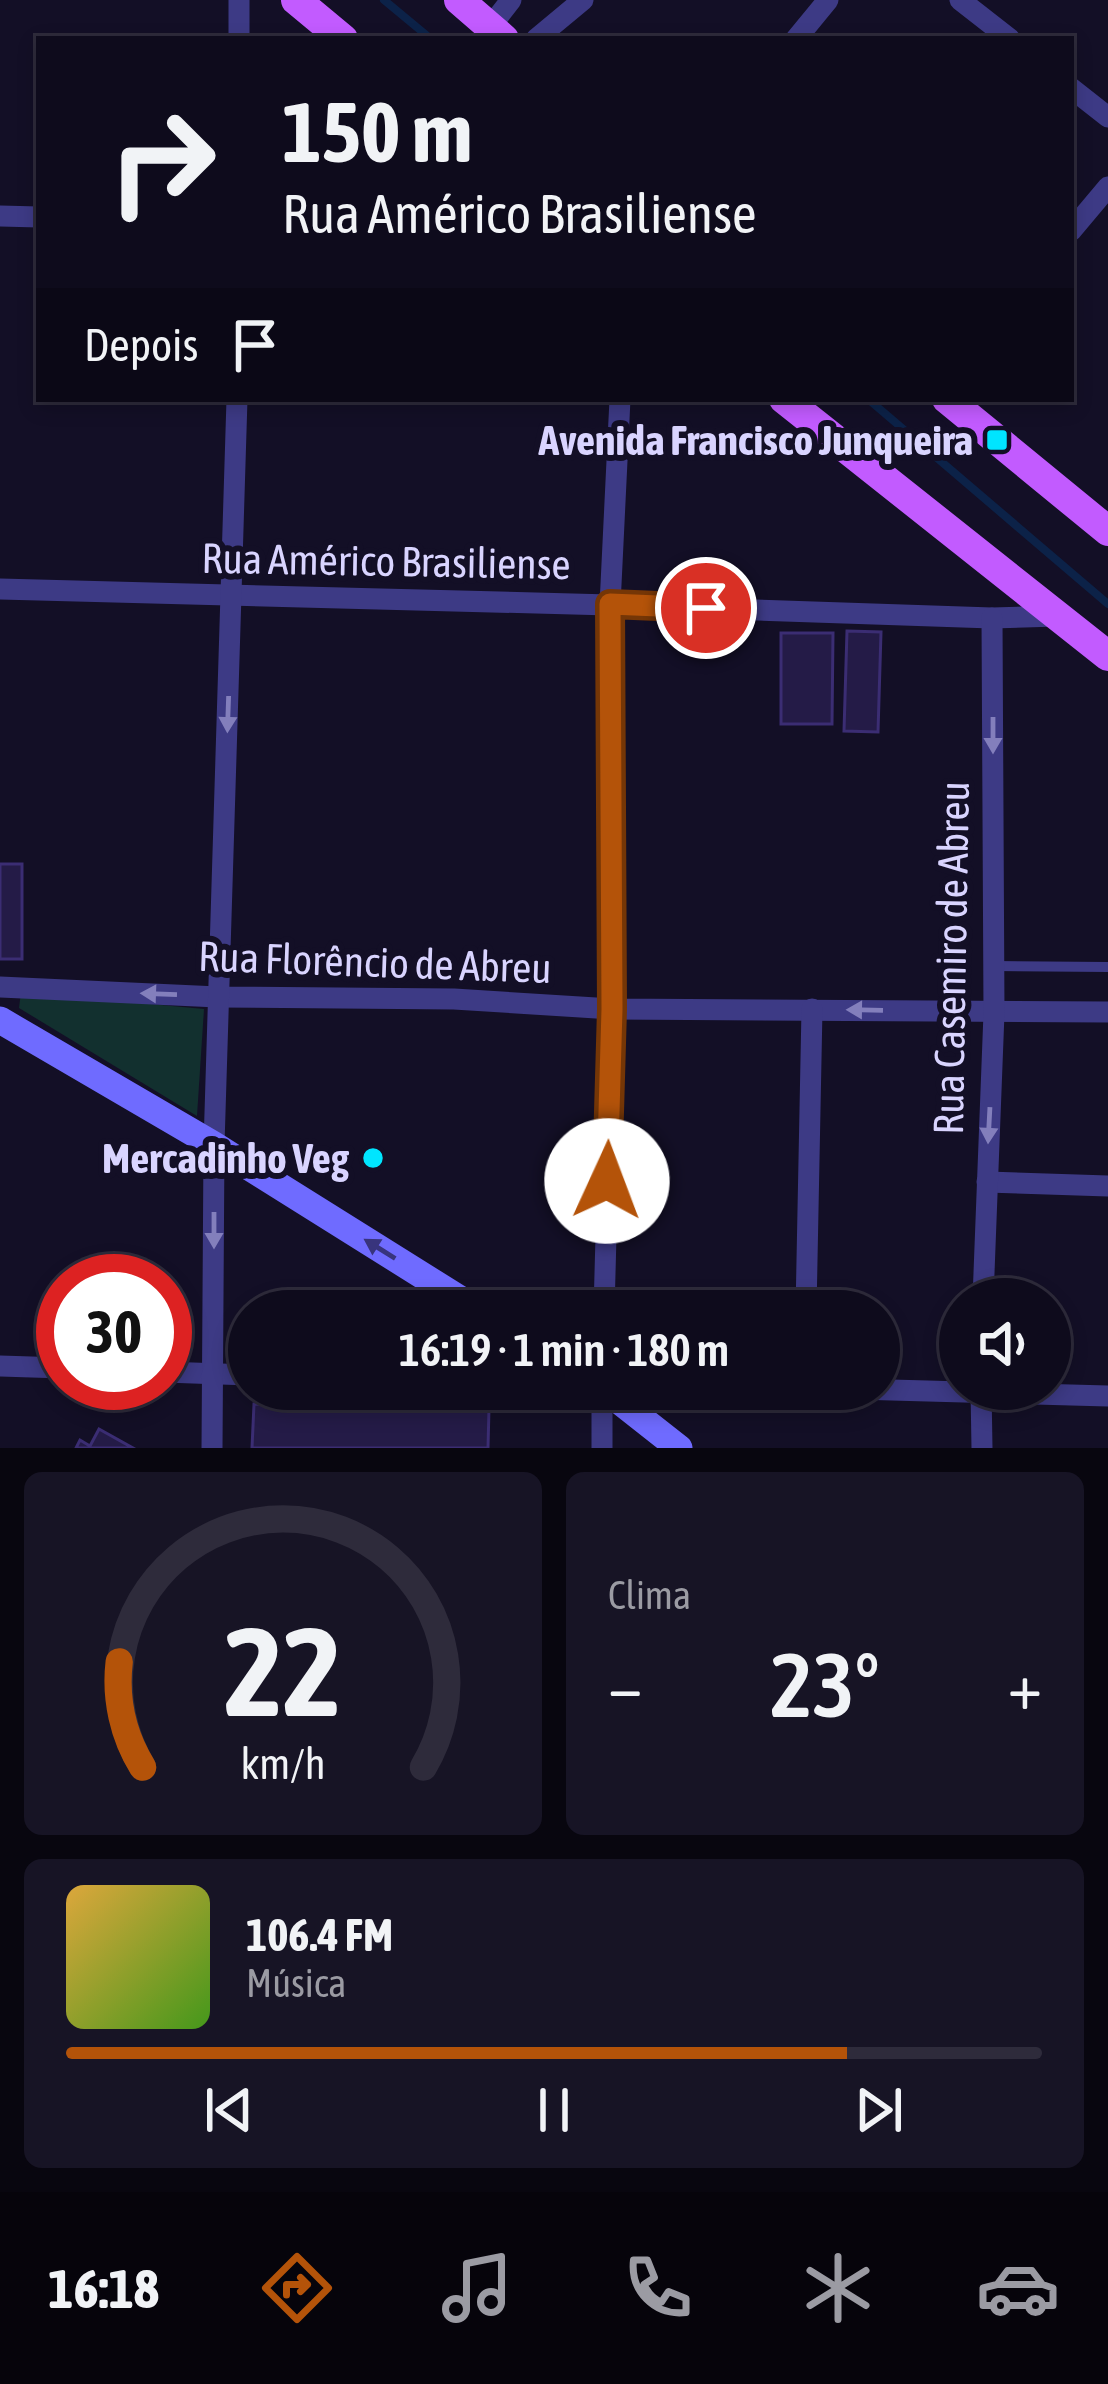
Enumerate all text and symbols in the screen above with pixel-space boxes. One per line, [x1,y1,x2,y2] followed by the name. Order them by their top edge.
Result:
[84,84,240,240] icon: right
[282,84,472,180] text: 150 m
[282,183,757,244] text: Rua Américo Brasiliense
[222,312,288,378] icon: arrive
[84,319,198,371] text: Depois
[538,416,973,464] place label: Avenida Francisco Junqueira
[984,427,1010,453] marker: Avenida Francisco Junqueira
[201,534,571,588] street label: Rua Américo Brasiliense
[655,557,757,659] pin
[673,575,739,641] icon: arrive
[218,696,237,734] one-way arrow
[983,717,1003,755] one-way arrow
[924,781,978,1135] street label: Rua Casemiro de Abreu
[198,932,552,992] street label: Rua Florêncio de Abreu
[139,984,177,1003] one-way arrow
[845,1001,883,1020] one-way arrow
[979,1107,998,1145] one-way arrow
[544,1118,670,1244] position arrow
[102,1134,350,1182] place label: Mercadinho Veg
[360,1145,386,1171] marker: Mercadinho Veg
[204,1212,223,1250] one-way arrow
[363,1239,397,1260] one-way arrow
[36,1254,192,1410] speed limit sign: 30
[939,1278,1071,1410] map controls
[939,1278,1071,1410] button: sound
[399,1324,729,1376] text: 16:19 · 1 min · 180 m
[608,1573,691,1617] text: Clima
[224,1599,342,1742] text: 22
[770,1633,880,1736] text: 23°
[608,1647,642,1723] text: −
[1008,1647,1042,1723] text: +
[240,1738,326,1787] text: km/h
[246,1909,393,1961] text: 106.4 FM
[246,1961,346,2005] text: Música
[196,2077,262,2143] icon: previous
[521,2077,587,2143] icon: pause
[846,2077,912,2143] icon: next
[255,2246,339,2330] icon: directions
[435,2246,519,2330] icon: music
[616,2246,700,2330] icon: phone
[796,2246,880,2330] icon: climate
[976,2246,1060,2330] icon: car
[48,2258,159,2319] text: 16:18

